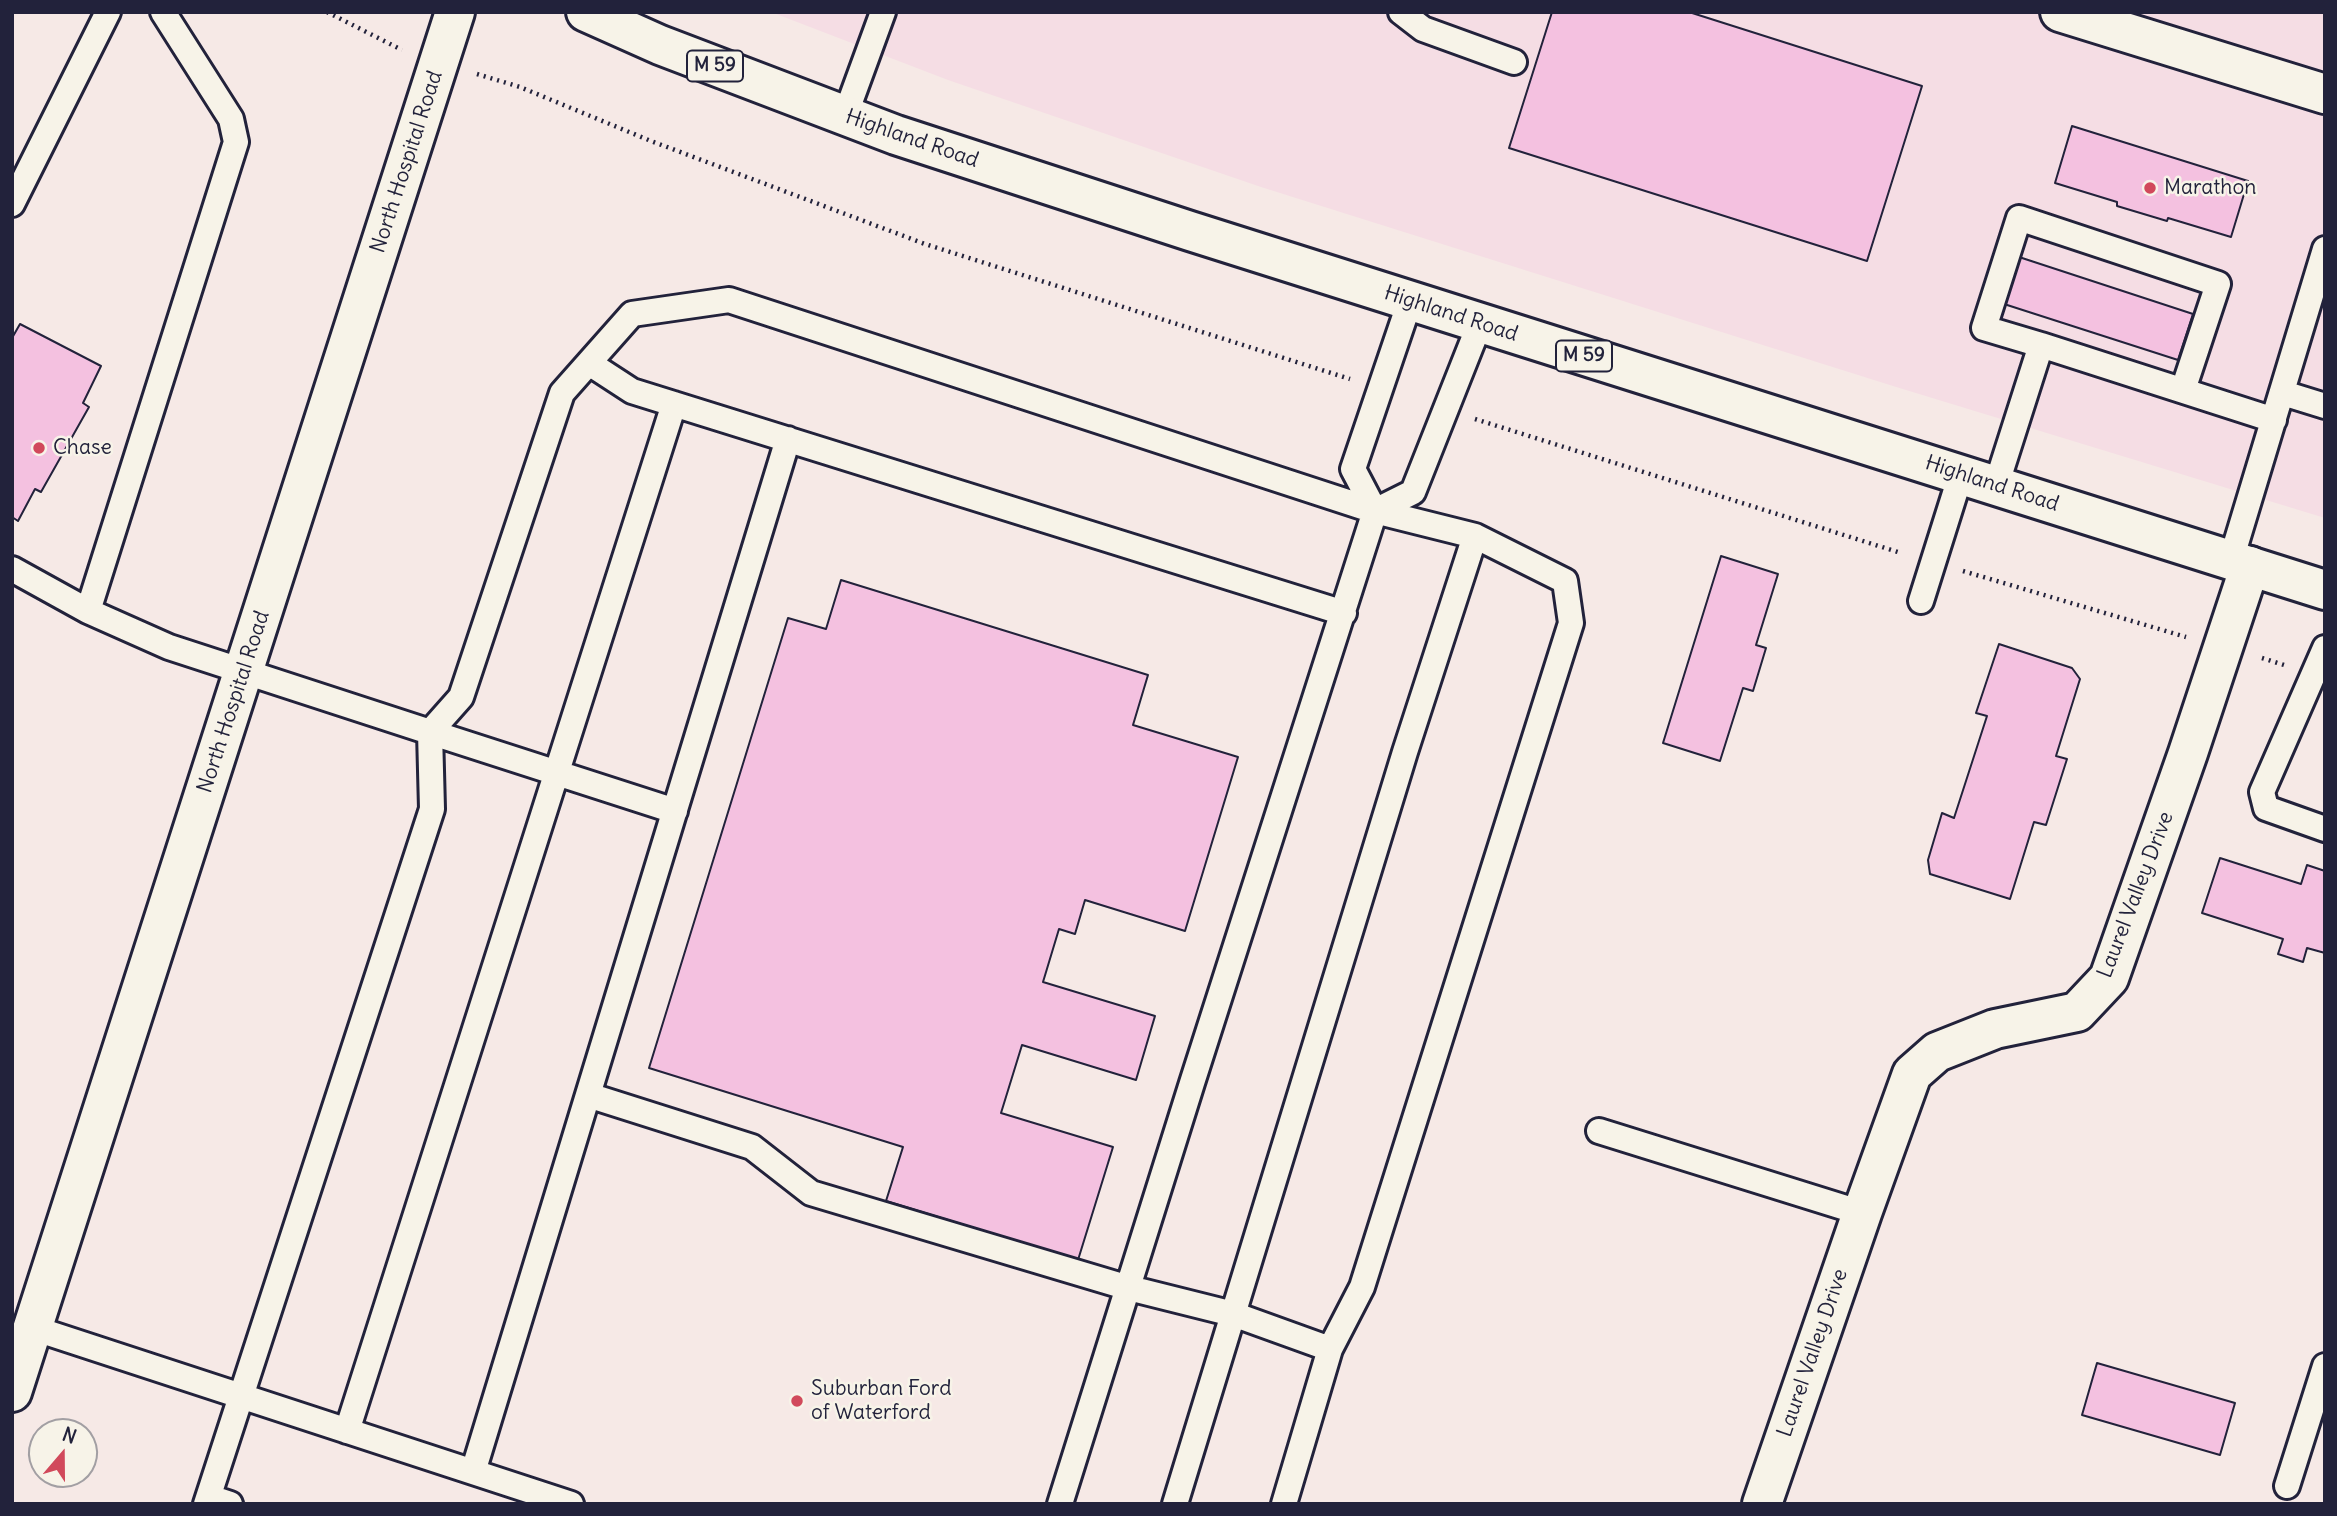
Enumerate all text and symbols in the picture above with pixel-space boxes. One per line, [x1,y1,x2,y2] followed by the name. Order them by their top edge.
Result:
[687,50,743,82] road number: M 59
[366,68,448,256] street label: North Hospital Road
[842,104,982,174] street label: Highland Road
[2164,175,2256,201] place label: Marathon
[2142,180,2158,196] marker: Marathon
[1381,281,1521,347] street label: Highland Road
[1556,340,1612,372] road number: M 59
[53,435,112,461] place label: Chase
[31,440,47,456] marker: Chase
[1922,451,2062,517] street label: Highland Road
[193,608,275,796] street label: North Hospital Road
[2093,808,2179,982] street label: Laurel Valley Drive
[1772,1266,1854,1440] street label: Laurel Valley Drive
[811,1376,952,1426] place label: Suburban Ford of Waterford
[789,1393,805,1409] marker: Suburban Ford of Waterford
[28,1418,98,1488] north arrow
[59,1422,80,1449] text: N

